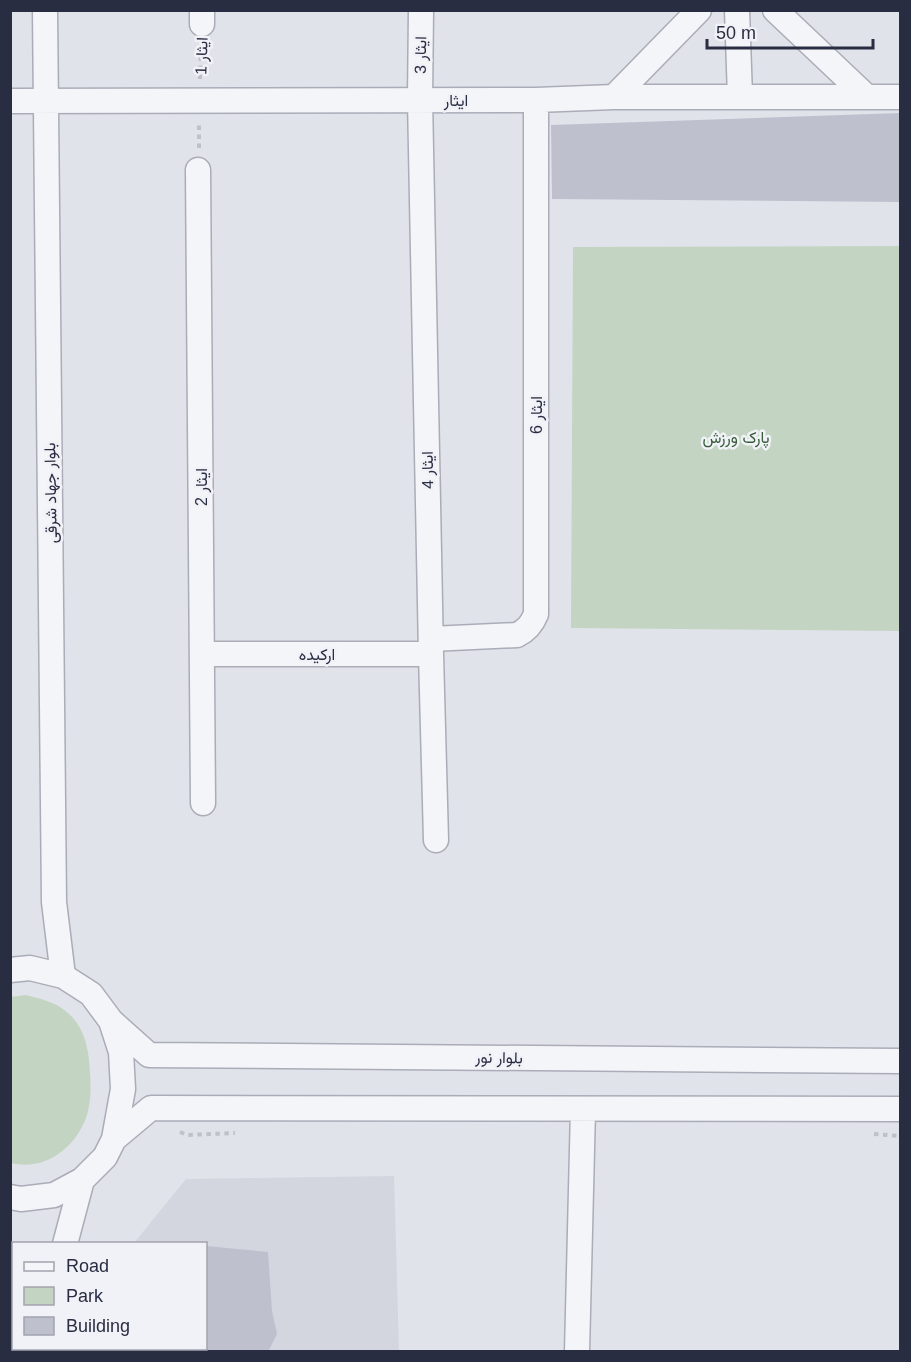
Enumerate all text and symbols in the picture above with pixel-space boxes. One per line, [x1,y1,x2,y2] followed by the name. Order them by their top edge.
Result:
[707,12,874,50] scale bar
[716,23,756,43] text: 50 m
[412,36,431,74] street label: ایثار 3
[192,37,213,75] street label: ایثار 1
[443,92,468,111] street label: ایثار
[528,396,547,434] street label: ایثار 6
[702,429,770,449] park label: پارک ورزش
[41,442,62,544] street label: بلوار جهاد شرقی
[419,451,438,489] street label: ایثار 4
[193,468,212,506] street label: ایثار 2
[299,646,335,665] street label: ارکیده
[474,1049,523,1068] street label: بلوار نور
[12,1242,207,1350] legend
[66,1256,109,1276] text: Road
[66,1286,104,1306] text: Park
[66,1316,130,1336] text: Building

